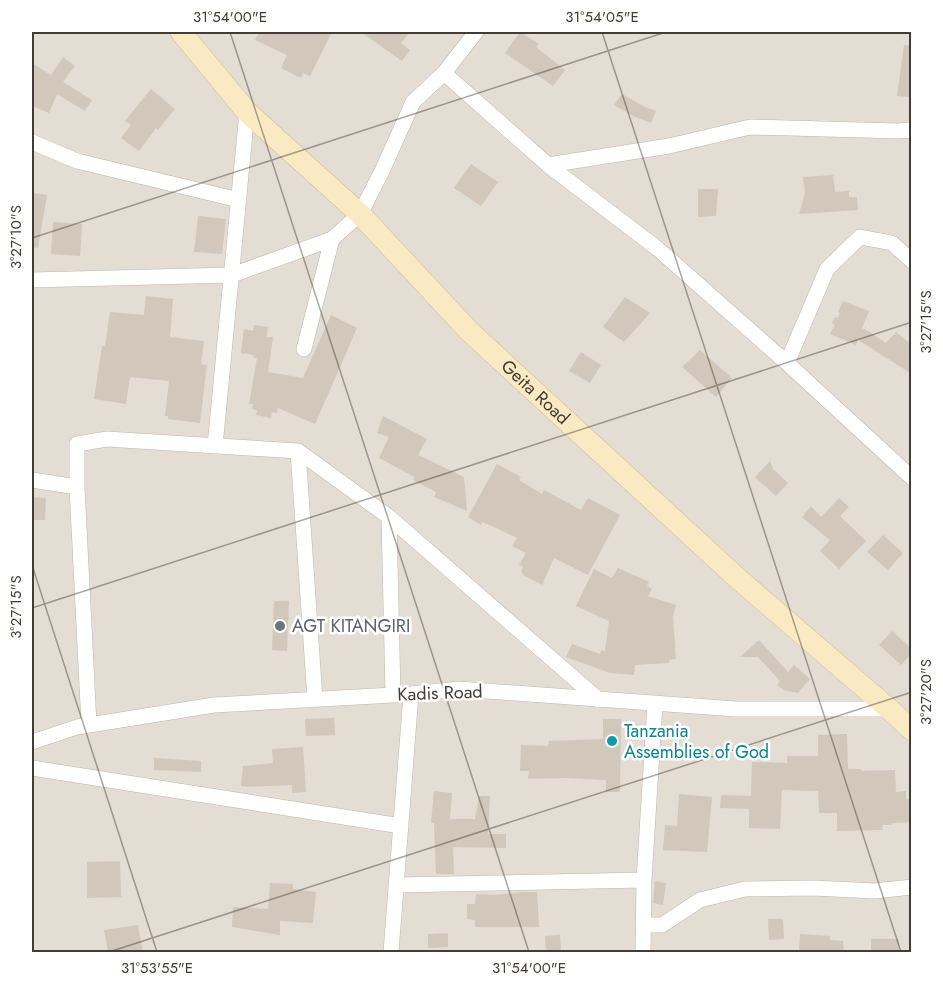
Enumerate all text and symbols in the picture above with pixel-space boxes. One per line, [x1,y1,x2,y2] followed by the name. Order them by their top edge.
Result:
[193,6,267,28] text: 31°54'00"E
[565,6,639,28] text: 31°54'05"E
[5,205,27,269] text: 3°27'10"S
[915,290,937,354] text: 3°27'15"S
[495,354,575,430] street label: Geita Road
[5,575,27,639] text: 3°27'15"S
[292,613,410,639] place label: AGT KITANGIRI
[273,619,287,633] marker: AGT KITANGIRI
[915,659,937,725] text: 3°27'20"S
[397,679,483,707] street label: Kadis Road
[624,718,769,765] place label: Tanzania Assemblies of God
[605,734,619,748] marker: Tanzania Assemblies of God
[121,957,193,979] text: 31°53'55"E
[492,957,566,979] text: 31°54'00"E

